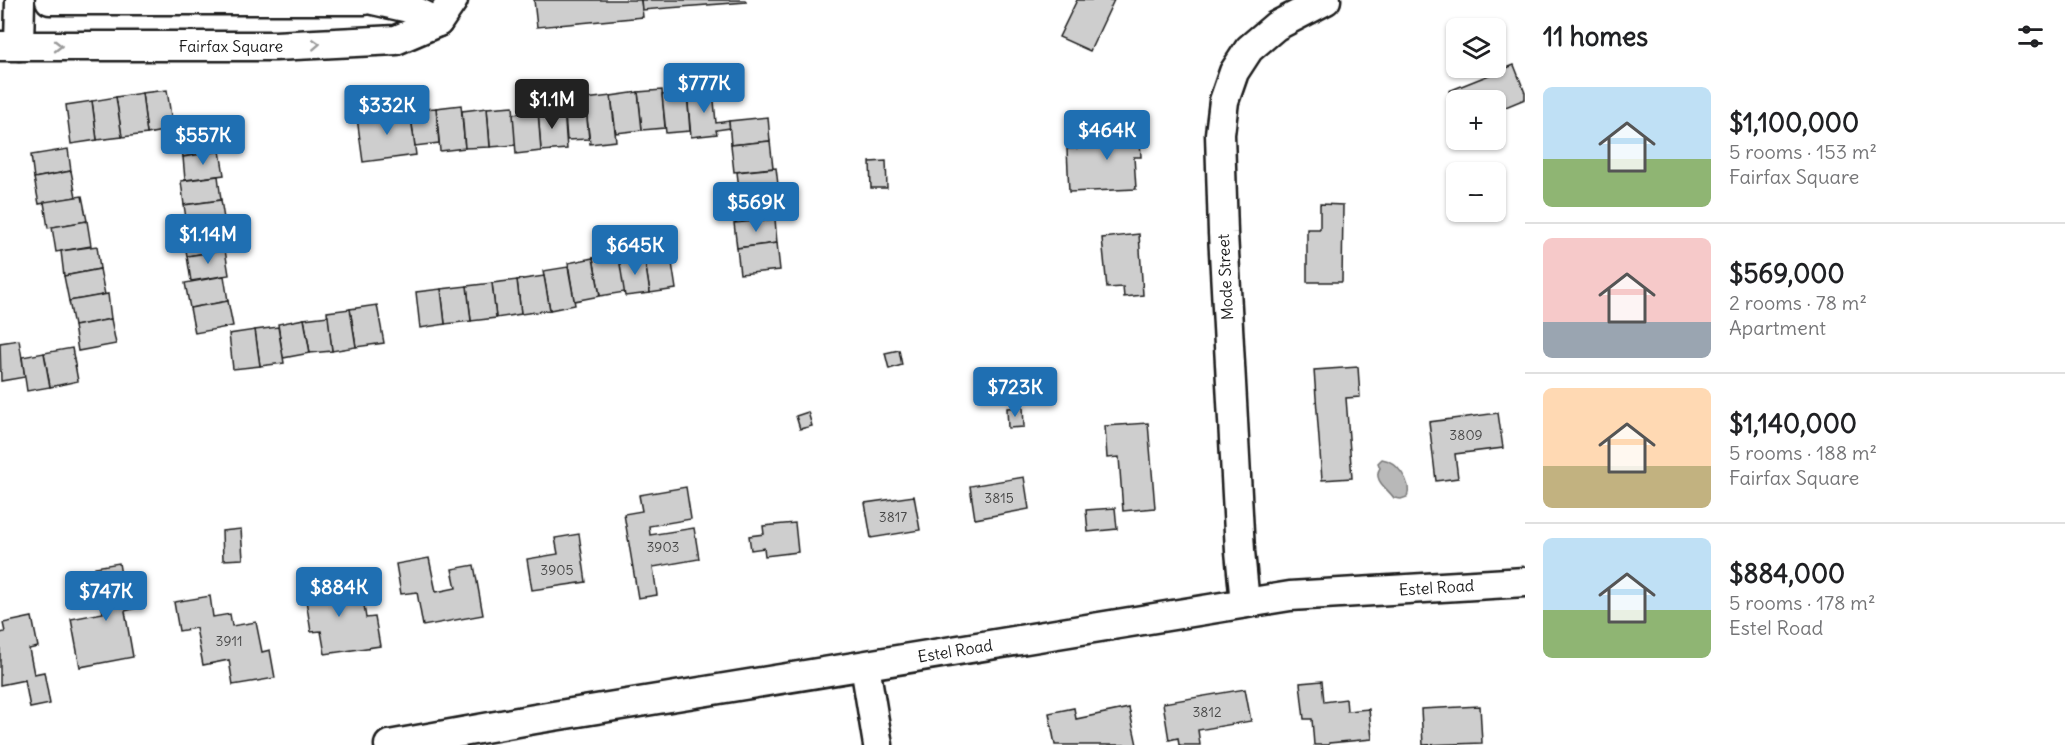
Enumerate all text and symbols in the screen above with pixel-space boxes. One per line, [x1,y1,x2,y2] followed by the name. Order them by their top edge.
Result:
[1446,18,1506,222] map controls
[1446,18,1506,78] button: layers
[1543,20,1648,53] text: 11 homes
[2014,20,2047,53] icon: filters
[179,36,284,56] street label: Fairfax Square
[312,37,321,50] one-way arrow
[54,40,63,52] one-way arrow
[662,63,746,114] pin: $777K
[678,70,730,95] text: $777K
[510,79,594,130] pin: $1.1M
[345,85,429,136] pin: $332K
[529,86,575,111] text: $1.1M
[1446,90,1506,150] button: +
[358,92,416,117] text: $332K
[1729,106,1859,139] text: $1,100,000
[1065,110,1149,161] pin: $464K
[1591,111,1663,183] icon: home
[161,115,245,166] pin: $557K
[1078,117,1136,142] text: $464K
[175,122,231,147] text: $557K
[1729,139,1877,164] text: 5 rooms · 153 m²
[1446,162,1506,222] button: −
[1729,164,1859,189] text: Fairfax Square
[714,182,798,233] pin: $569K
[727,189,785,214] text: $569K
[159,214,257,265] pin: $1.14M
[179,221,237,246] text: $1.14M
[593,225,677,276] pin: $645K
[606,232,664,257] text: $645K
[1213,233,1237,321] street label: Mode Street
[1729,257,1845,290] text: $569,000
[1591,262,1663,334] icon: home
[1729,290,1867,315] text: 2 rooms · 78 m²
[1729,315,1826,340] text: Apartment
[973,367,1057,418] pin: $723K
[987,374,1043,399] text: $723K
[1729,407,1857,440] text: $1,140,000
[1591,412,1663,484] icon: home
[1449,426,1483,444] house number: 3809
[1729,440,1877,465] text: 5 rooms · 188 m²
[1729,465,1859,490] text: Fairfax Square
[984,489,1014,507] house number: 3815
[879,508,907,526] house number: 3817
[646,538,680,556] house number: 3903
[1729,557,1845,590] text: $884,000
[540,561,574,579] house number: 3905
[1591,562,1663,634] icon: home
[297,567,381,618] pin: $884K
[64,571,148,622] pin: $747K
[310,574,368,599] text: $884K
[1398,575,1475,600] street label: Estel Road
[79,578,133,603] text: $747K
[1729,590,1875,615] text: 5 rooms · 178 m²
[1729,615,1823,640] text: Estel Road
[215,632,243,650] house number: 3911
[916,635,994,666] street label: Estel Road
[1192,703,1222,721] house number: 3812

